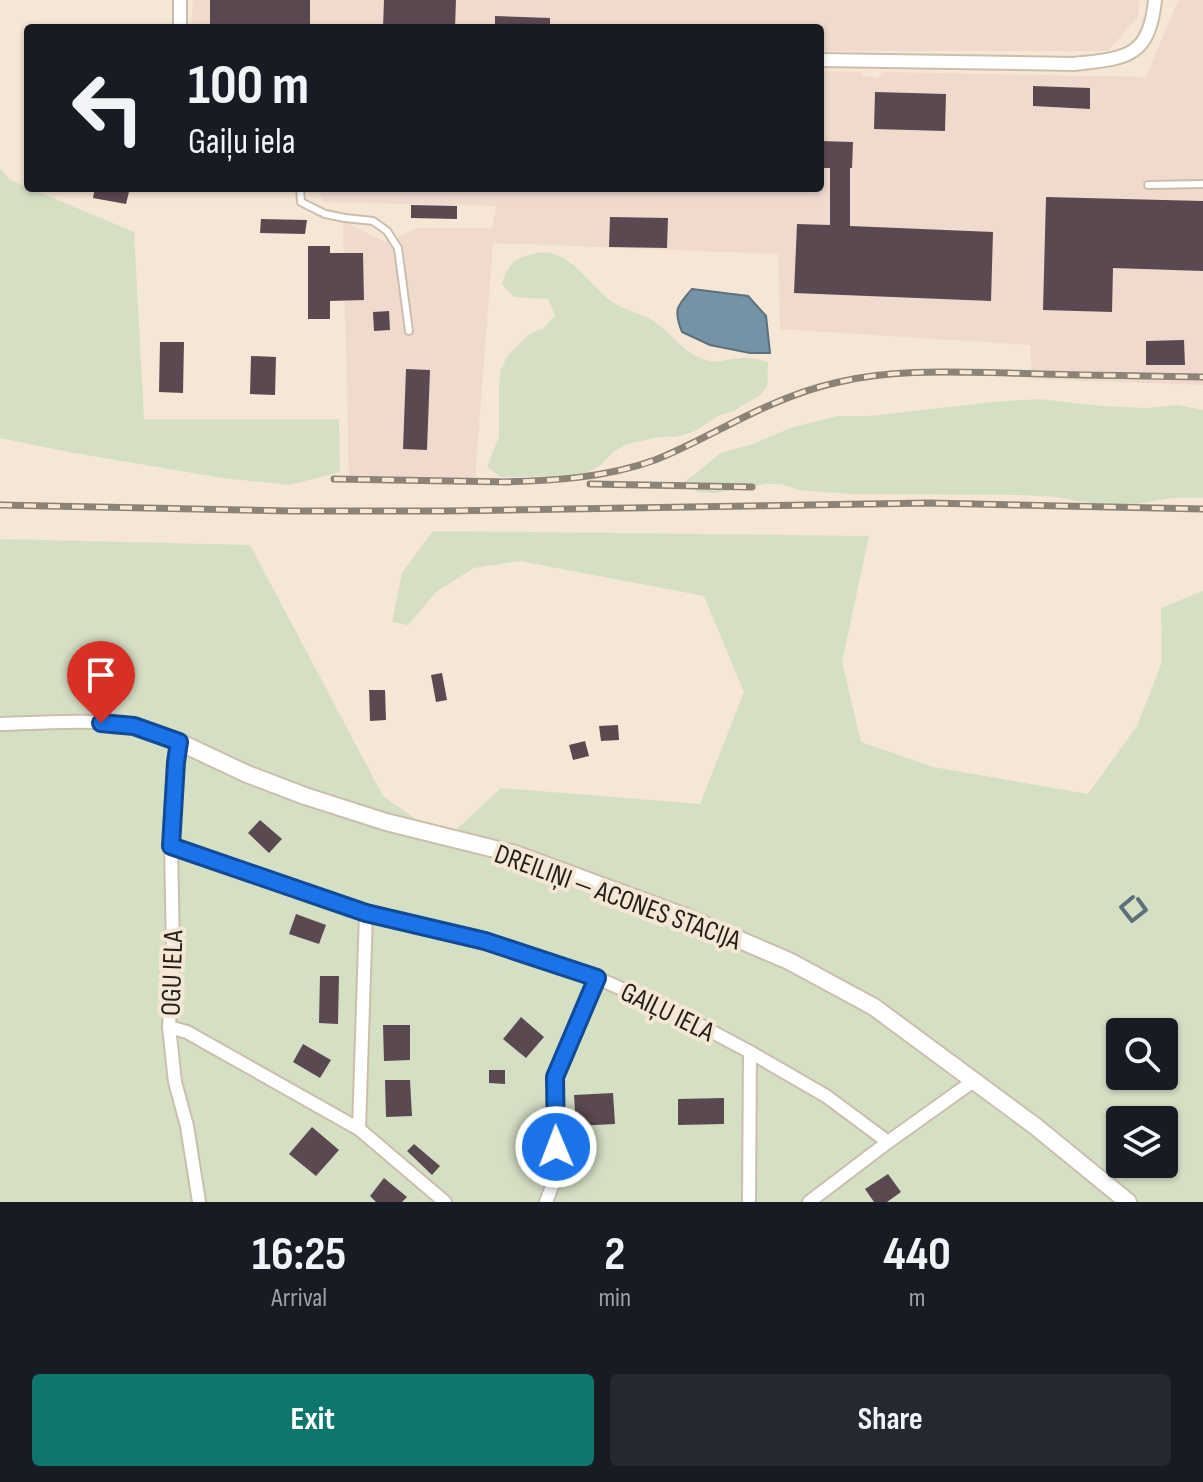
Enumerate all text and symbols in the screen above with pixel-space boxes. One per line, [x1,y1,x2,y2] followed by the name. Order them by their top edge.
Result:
[188,53,309,120] text: 100 m
[56,56,160,160] icon: left
[188,121,296,164] text: Gaiļu iela
[67,641,135,723] pin
[79,653,123,697] icon: arrive
[490,838,746,958] street label: DREILIŅI — ACONES STACIJA
[155,929,191,1017] street label: OGU IELA
[615,976,720,1049] street label: GAIĻU IELA
[1106,1018,1178,1178] map controls
[1106,1018,1178,1090] button: search
[514,1105,598,1189] position arrow
[1106,1106,1178,1178] button: layers
[252,1226,346,1283] text: 16:25
[604,1226,625,1283] text: 2
[883,1226,951,1283] text: 440
[271,1283,327,1314] text: Arrival
[598,1283,631,1314] text: min
[909,1283,925,1314] text: m
[32,1374,594,1466] button: Exit
[610,1374,1171,1466] button: Share

